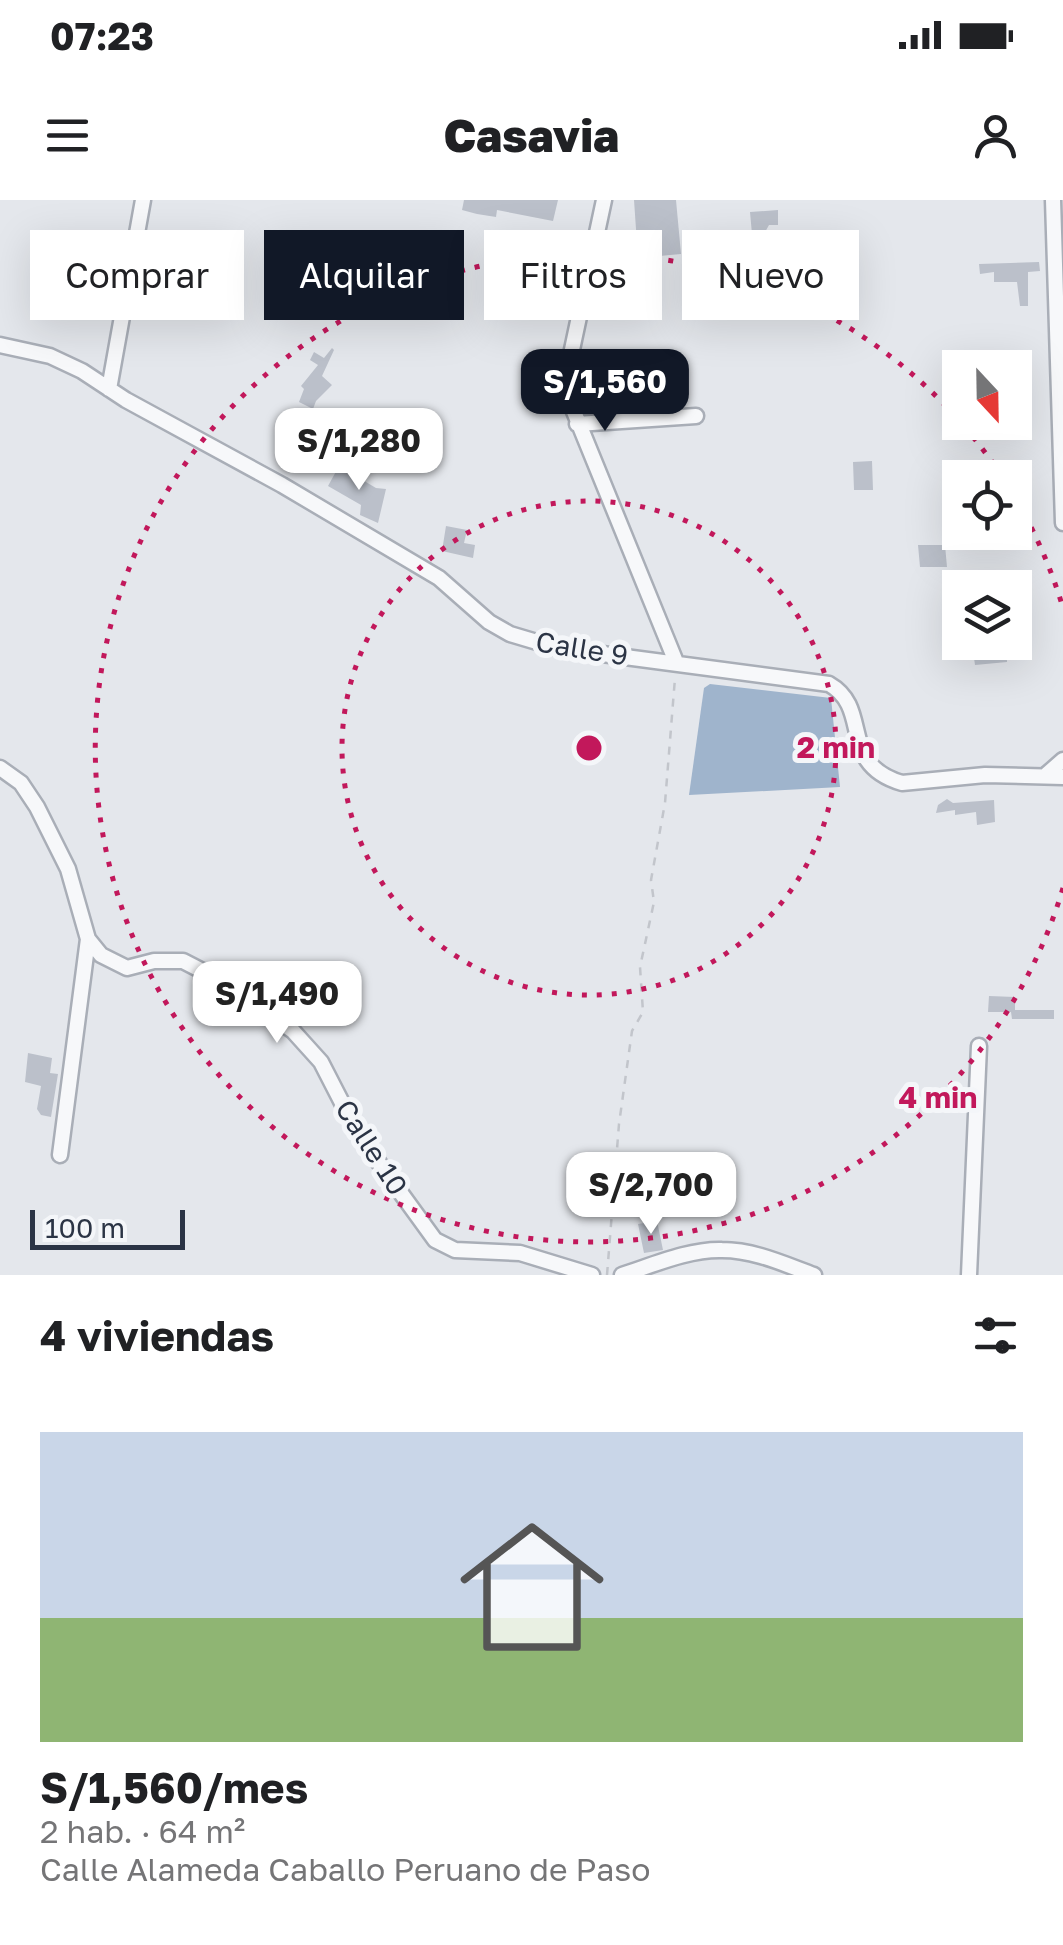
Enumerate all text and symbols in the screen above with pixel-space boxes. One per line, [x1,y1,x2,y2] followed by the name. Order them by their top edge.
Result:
[50,13,154,58] text: 07:23
[40,108,95,163] icon: menu
[444,108,619,162] text: Casavia
[968,108,1023,163] icon: person
[30,230,244,320] chip: Comprar
[264,230,464,320] chip: Alquilar
[484,230,662,320] chip: Filtros
[682,230,859,320] chip: Nuevo
[513,349,697,434] pin: S/1,560
[942,350,1032,440] north arrow
[942,350,1032,660] map controls
[543,362,667,400] text: S/1,560
[267,408,451,493] pin: S/1,280
[297,421,421,459] text: S/1,280
[942,460,1032,550] button: locate
[942,570,1032,660] button: layers
[534,624,630,672] street label: Calle 9
[797,729,875,765] text: 2 min
[571,730,607,766] centre of rings
[185,961,369,1046] pin: S/1,490
[215,974,339,1012] text: S/1,490
[899,1079,977,1115] text: 4 min
[329,1093,415,1201] street label: Calle 10
[559,1152,743,1237] pin: S/2,700
[588,1165,714,1203] text: S/2,700
[30,1205,185,1250] scale bar
[45,1211,125,1244] text: 100 m
[968,1308,1023,1363] icon: filters
[40,1310,274,1360] text: 4 viviendas
[442,1497,622,1677] icon: home
[40,1762,308,1812] text: S/1,560/mes
[40,1812,245,1850] text: 2 hab. · 64 m²
[40,1850,650,1888] text: Calle Alameda Caballo Peruano de Paso

